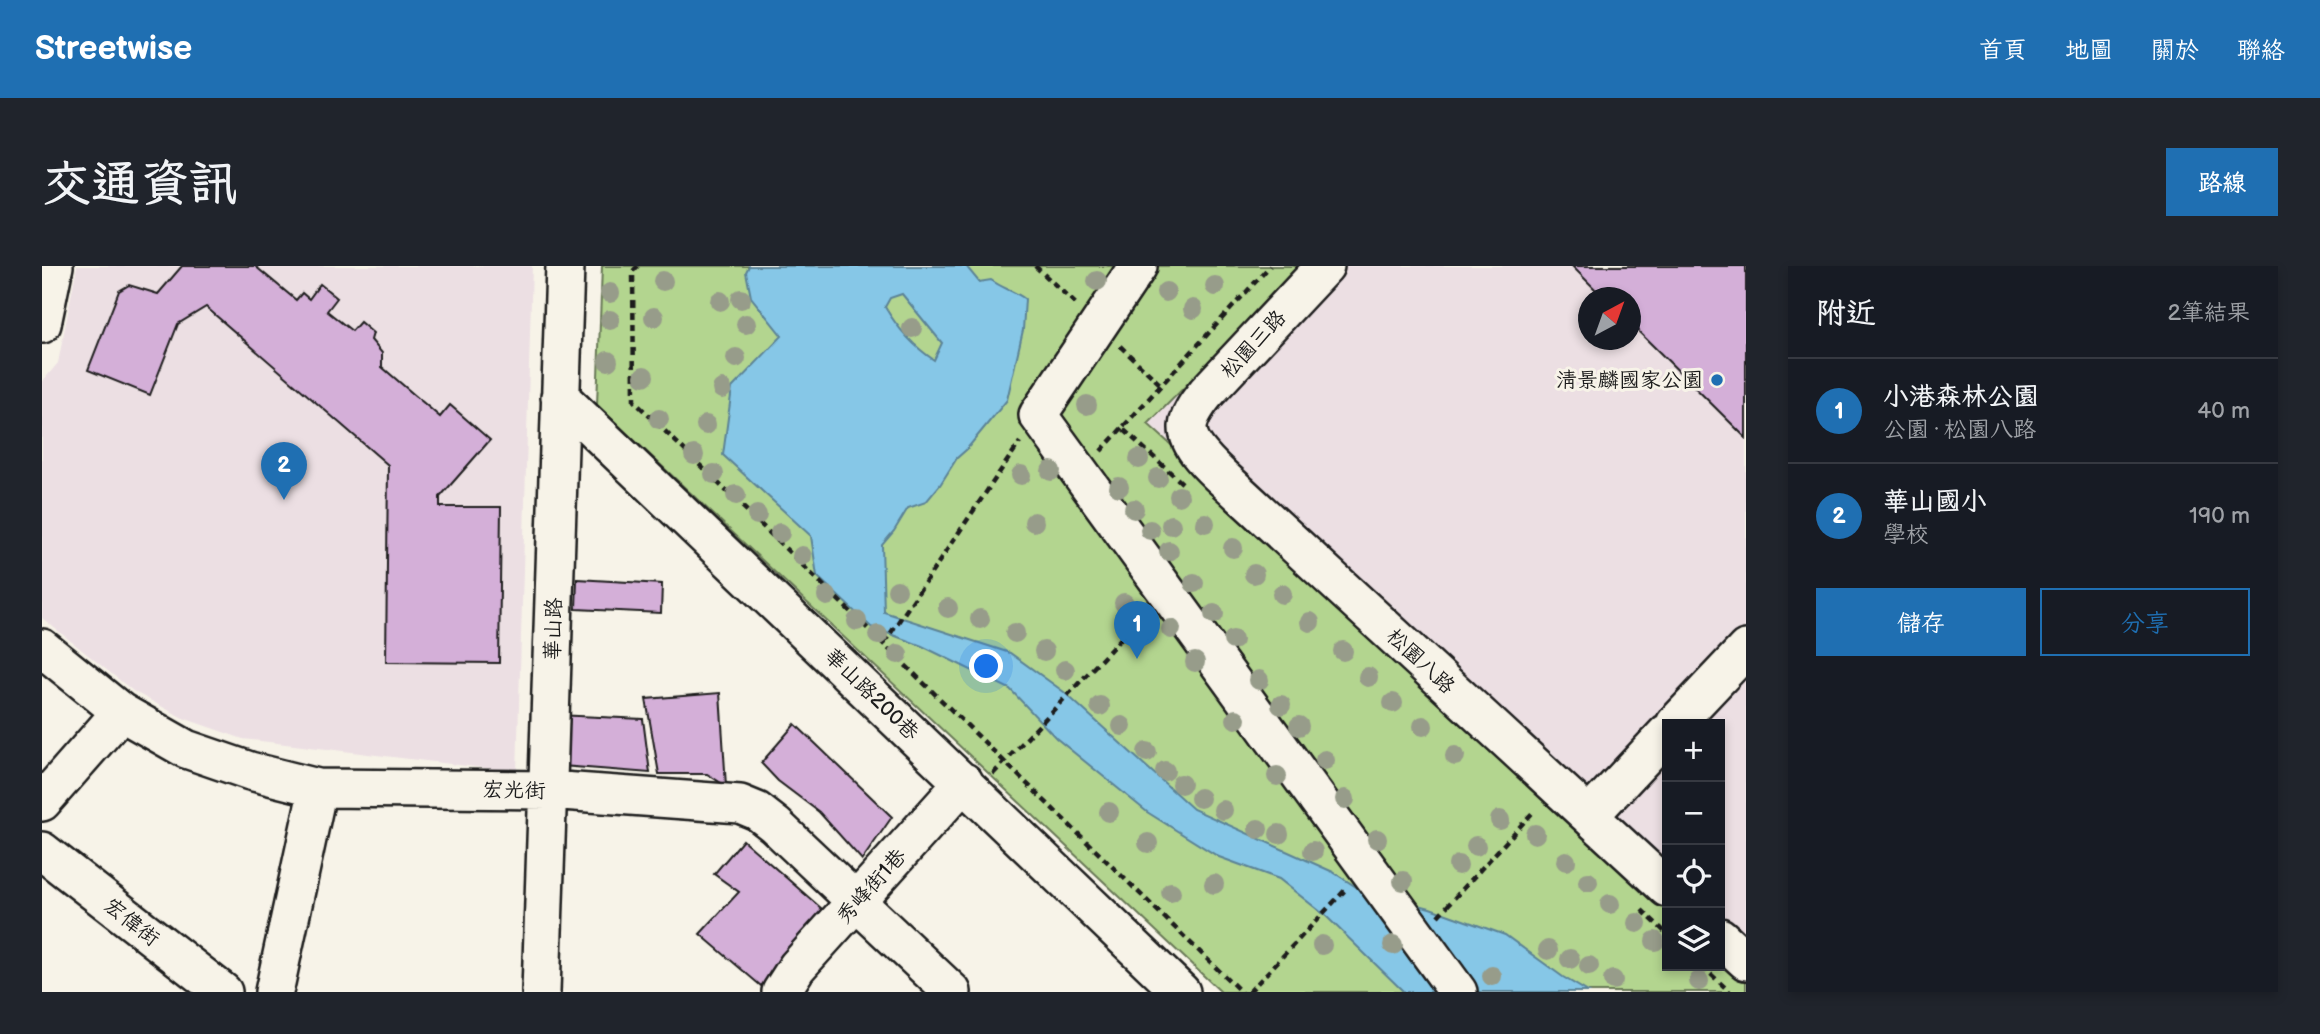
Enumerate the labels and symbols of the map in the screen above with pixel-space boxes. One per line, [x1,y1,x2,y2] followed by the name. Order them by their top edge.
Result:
[1578,287,1641,350] north arrow
[1216,305,1291,384] street label: 松園三路
[1556,368,1703,393] place label: 清景麟國家公園
[1709,372,1725,388] marker: 清景麟國家公園
[261,442,307,500] pin: 2
[540,597,567,661] street label: 華山路
[1114,601,1160,659] pin: 1
[1381,624,1460,699] street label: 松園八路
[819,643,924,745] street label: 華山路200巷
[969,649,1003,683] your location
[482,777,546,804] street label: 宏光街
[831,844,911,929] street label: 秀峰街1巷
[99,893,164,952] street label: 宏偉街

